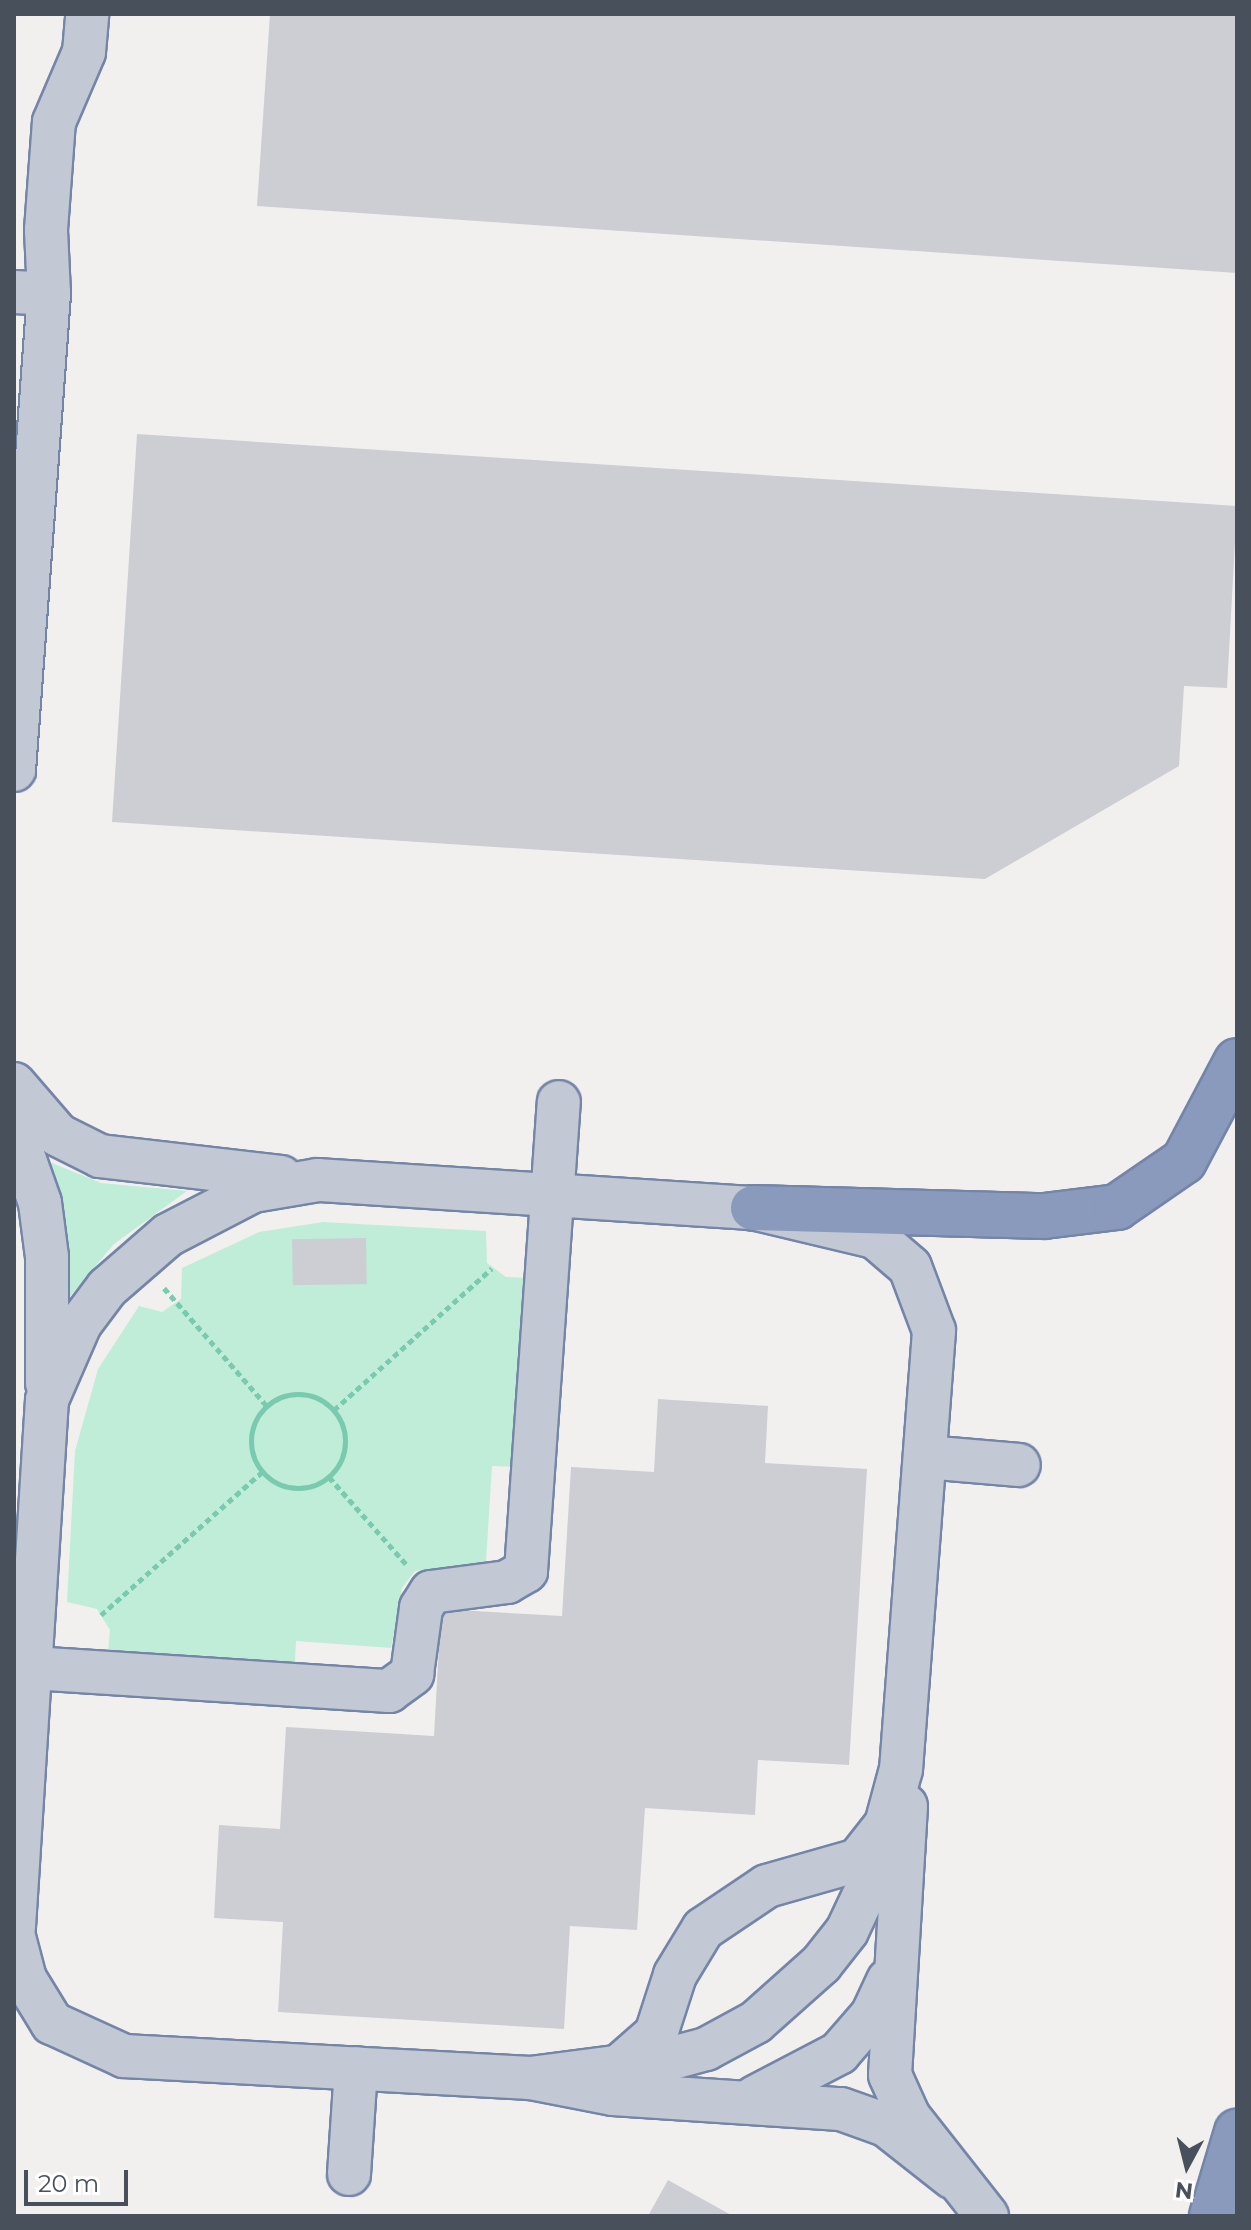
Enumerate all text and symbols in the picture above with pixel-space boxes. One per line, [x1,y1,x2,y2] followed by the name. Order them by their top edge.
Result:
[1147,2126,1227,2206] north arrow
[28,2154,132,2204] scale bar
[38,2169,99,2198] text: 20 m
[1174,2176,1194,2205] text: N

